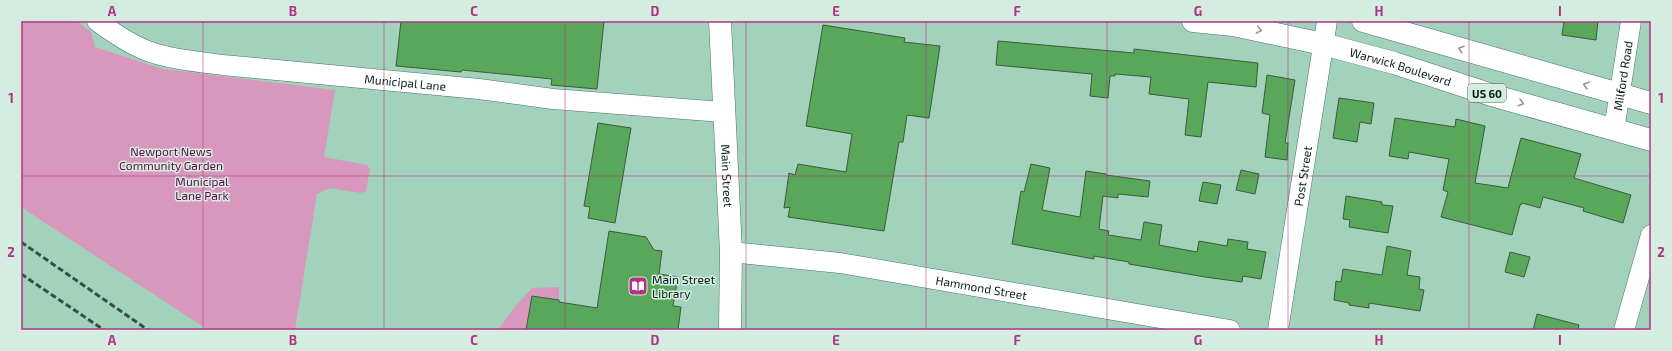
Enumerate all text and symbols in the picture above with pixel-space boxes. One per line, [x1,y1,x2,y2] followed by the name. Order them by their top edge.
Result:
[108,3,117,19] text: A
[289,3,297,19] text: B
[470,3,478,19] text: C
[651,3,660,19] text: D
[832,3,840,19] text: E
[1013,3,1021,19] text: F
[1194,3,1202,19] text: G
[1375,3,1384,19] text: H
[1558,3,1562,19] text: I
[1256,26,1262,34] one-way arrow
[1610,40,1635,111] street label: Milford Road
[1348,44,1453,88] street label: Warwick Boulevard
[1458,45,1465,54] one-way arrow
[364,71,447,93] street label: Municipal Lane
[1583,81,1590,90] one-way arrow
[1468,84,1506,102] road number: US 60
[8,90,14,106] text: 1
[1658,90,1664,106] text: 1
[1518,98,1525,107] one-way arrow
[119,144,223,172] park label: Newport News Community Garden
[719,144,736,208] street label: Main Street
[1291,144,1314,207] street label: Post Street
[175,174,229,202] park label: Municipal Lane Park
[7,244,15,260] text: 2
[1657,244,1665,260] text: 2
[652,272,716,300] place label: Main Street Library
[935,273,1029,302] street label: Hammond Street
[627,275,649,297] library icon: Main Street Library
[108,332,117,348] text: A
[289,332,297,348] text: B
[470,332,478,348] text: C
[651,332,660,348] text: D
[832,332,840,348] text: E
[1013,332,1021,348] text: F
[1194,332,1202,348] text: G
[1375,332,1384,348] text: H
[1558,332,1562,348] text: I

